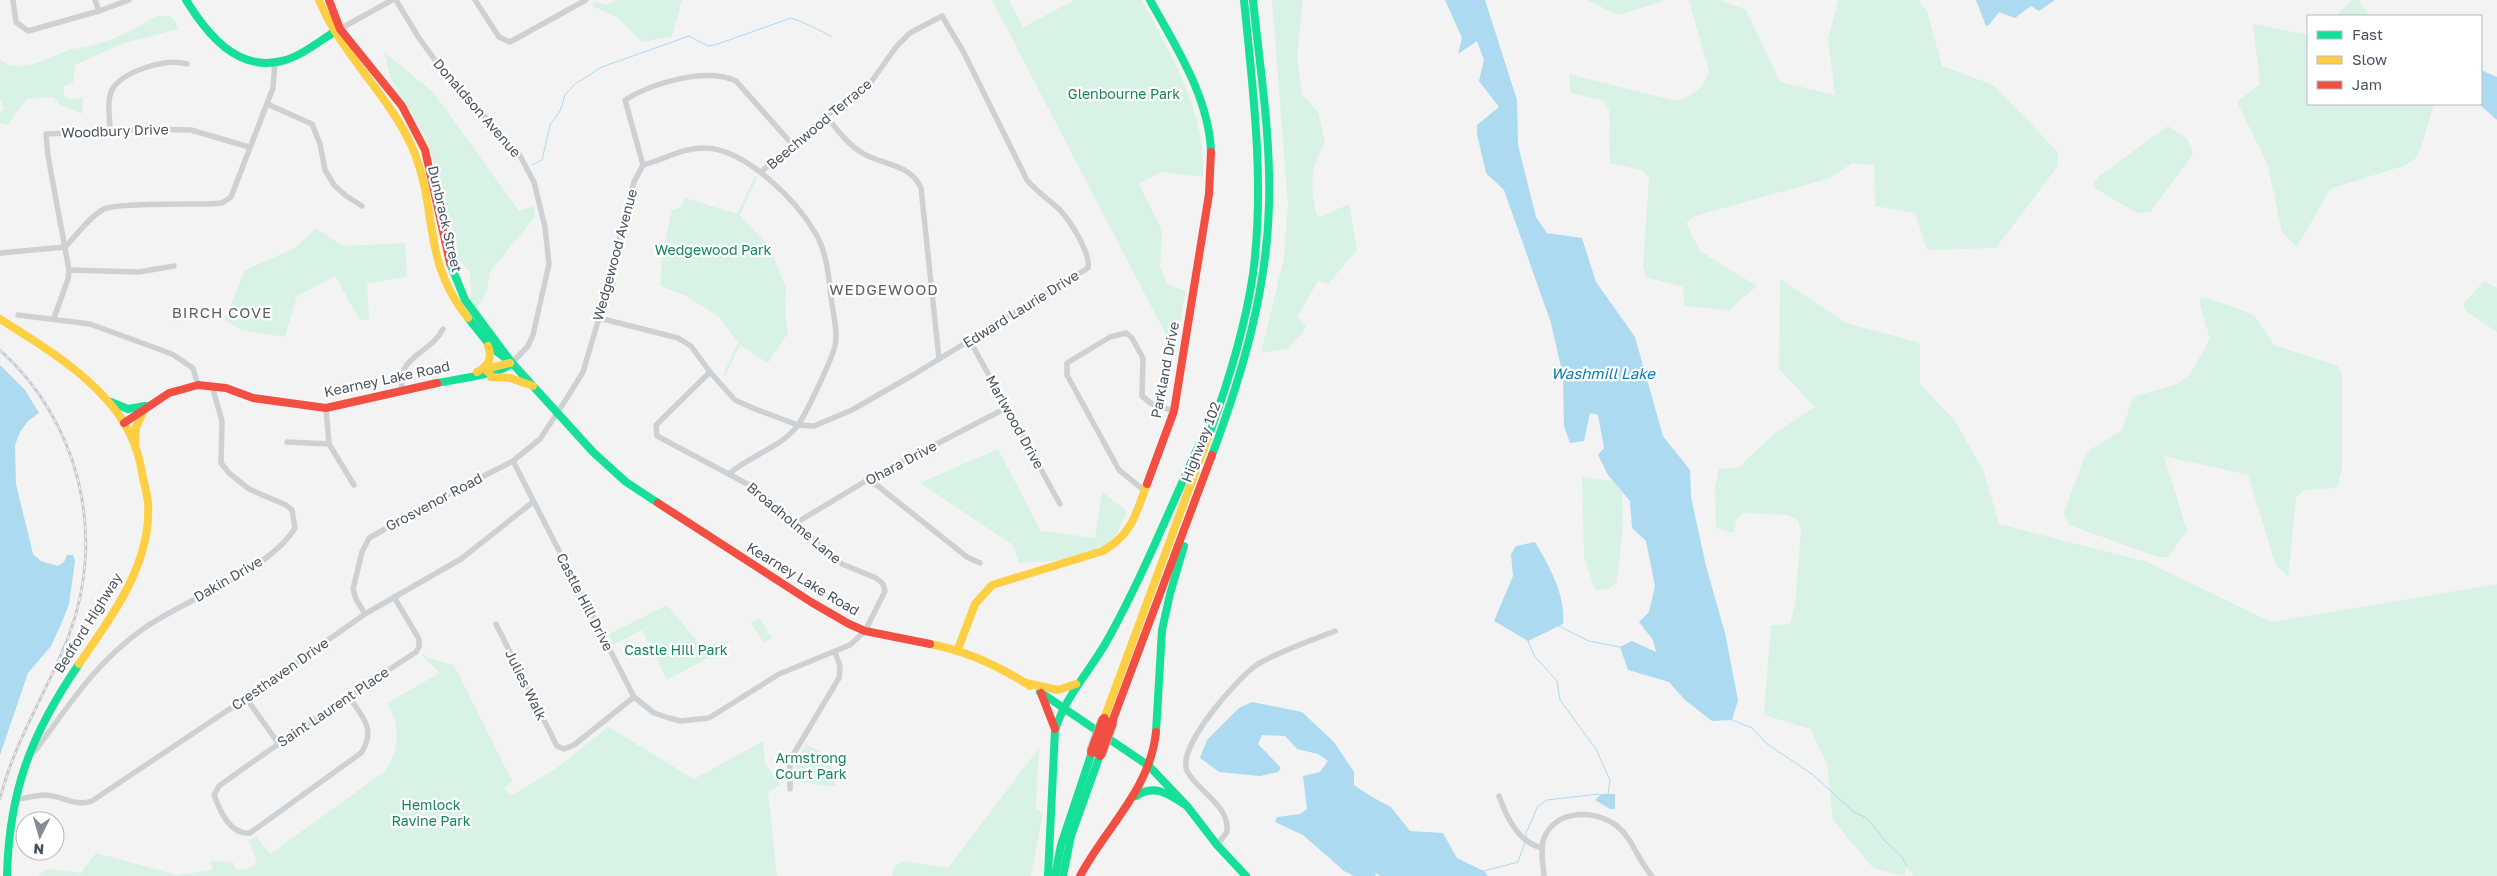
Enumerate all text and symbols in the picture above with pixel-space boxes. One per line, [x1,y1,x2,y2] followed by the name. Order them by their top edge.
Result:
[2307,15,2482,105] legend
[2352,25,2383,43] text: Fast
[2352,50,2387,68] text: Slow
[430,55,525,160] street label: Donaldson Avenue
[763,75,875,172] street label: Beechwood Terrace
[2352,75,2382,93] text: Jam
[1068,85,1180,102] park label: Glenbourne Park
[61,120,169,141] street label: Woodbury Drive
[425,164,466,274] street label: Dunbrack Street
[589,187,640,323] street label: Wedgewood Avenue
[655,241,771,258] park label: Wedgewood Park
[960,266,1082,351] street label: Edward Laurie Drive
[829,280,939,298] district label: WEDGEWOOD
[172,303,272,321] district label: BIRCH COVE
[1147,320,1182,420] street label: Parkland Drive
[322,357,451,400] street label: Kearney Lake Road
[1551,364,1656,382] water label: Washmill Lake
[983,372,1048,472] street label: Marlwood Drive
[1177,399,1224,485] street label: Highway 102
[862,437,939,488] street label: Ohara Drive
[383,469,485,534] street label: Grosvenor Road
[744,478,845,567] street label: Broadholme Lane
[744,538,863,619] street label: Kearney Lake Road
[553,550,618,654] street label: Castle Hill Drive
[191,552,265,605] street label: Dakin Drive
[50,569,125,676] street label: Bedford Highway
[228,634,332,713] street label: Cresthaven Drive
[624,641,728,658] park label: Castle Hill Park
[502,647,551,723] street label: Julies Walk
[274,663,392,750] street label: Saint Laurent Place
[775,749,847,782] park label: Armstrong Court Park
[391,796,471,829] park label: Hemlock Ravine Park
[15,811,65,861] north arrow
[33,841,45,858] text: N

